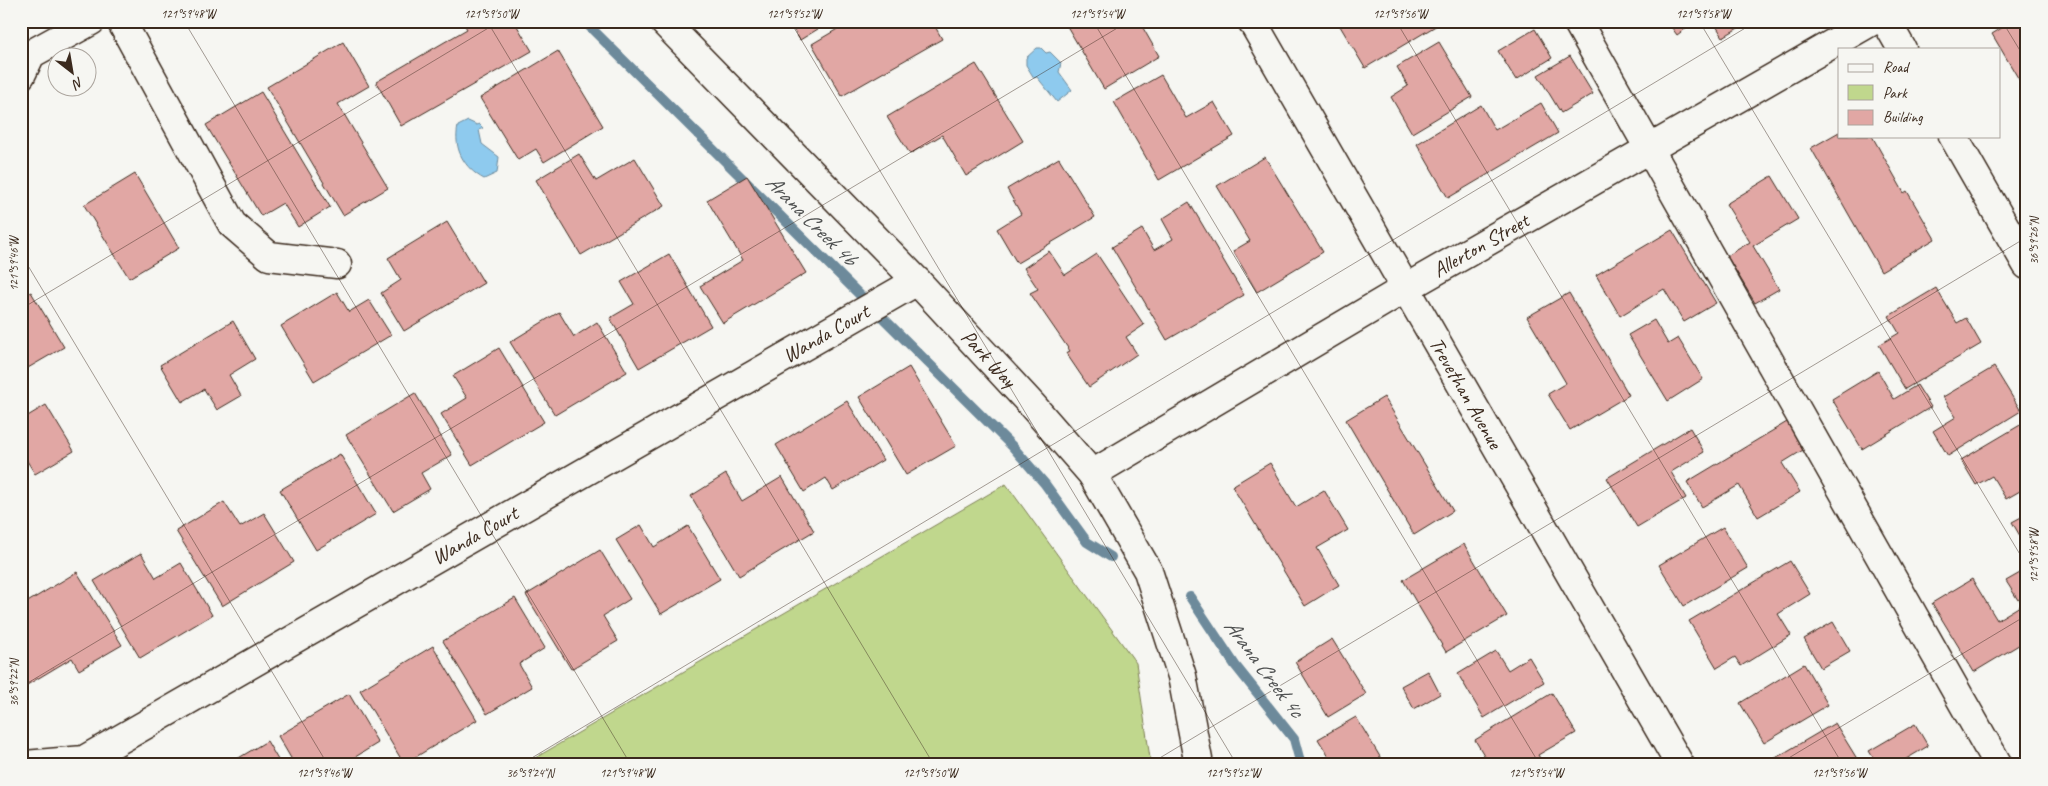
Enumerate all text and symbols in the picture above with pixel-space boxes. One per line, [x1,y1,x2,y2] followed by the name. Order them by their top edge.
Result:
[161,6,217,22] text: 121°59'48"W
[464,6,520,22] text: 121°59'50"W
[767,6,823,22] text: 121°59'52"W
[1070,6,1126,22] text: 121°59'54"W
[1373,6,1429,22] text: 121°59'56"W
[1676,6,1732,22] text: 121°59'58"W
[48,48,98,98] north arrow
[1838,48,2000,138] legend
[1883,58,1910,77] text: Road
[68,73,87,93] text: N
[1883,84,1908,103] text: Park
[1883,108,1923,127] text: Building
[759,168,865,274] water label: Arana Creek 4b
[1428,206,1535,283] street label: Allerton Street
[2026,216,2042,265] text: 36°59'26"N
[6,235,22,291] text: 121°59'46"W
[778,297,875,368] street label: Wanda Court
[956,324,1023,394] street label: Park Way
[1424,332,1509,454] street label: Trevethan Avenue
[427,499,524,570] street label: Wanda Court
[2026,527,2042,583] text: 121°59'58"W
[1218,613,1312,725] water label: Arana Creek 4c
[6,658,22,707] text: 36°59'22"N
[297,765,353,781] text: 121°59'46"W
[506,765,555,781] text: 36°59'24"N
[600,765,656,781] text: 121°59'48"W
[903,765,959,781] text: 121°59'50"W
[1206,765,1262,781] text: 121°59'52"W
[1509,765,1565,781] text: 121°59'54"W
[1812,765,1868,781] text: 121°59'56"W

